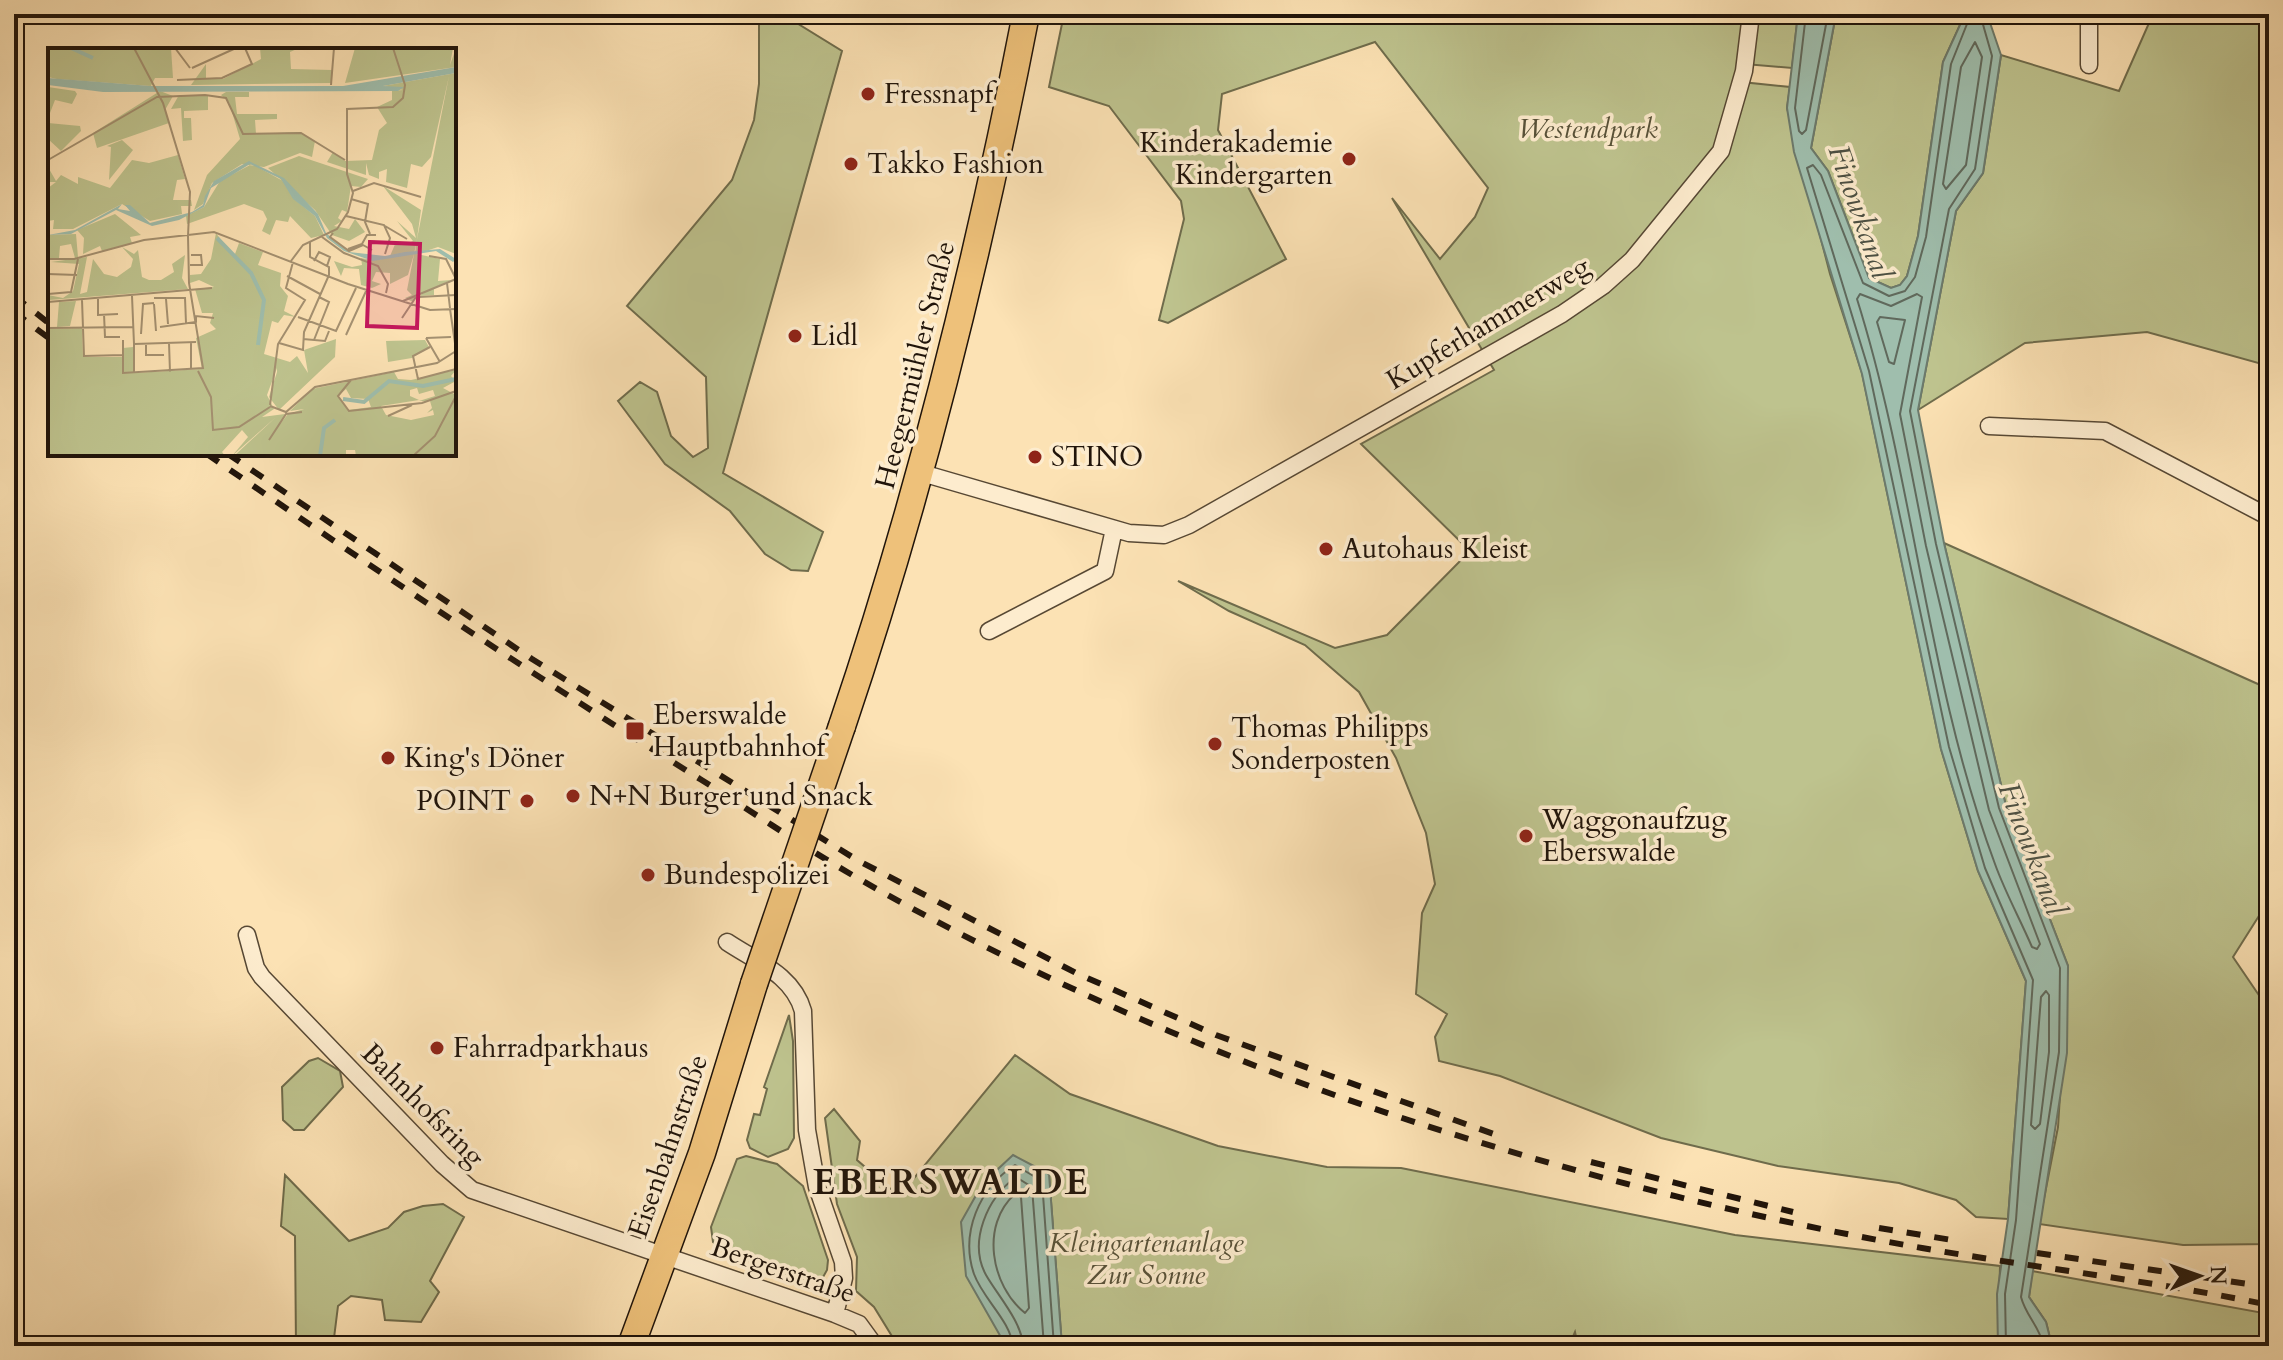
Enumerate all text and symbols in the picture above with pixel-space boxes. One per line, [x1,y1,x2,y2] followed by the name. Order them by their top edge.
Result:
[48,48,456,456] inset map
[884,75,998,113] place label: Fressnapf
[859,85,877,103] marker: Fressnapf
[1518,110,1658,148] park label: Westendpark
[1139,124,1333,194] place label: Kinderakademie Kindergarten
[1818,139,1902,285] water label: Finowkanal
[867,145,1044,183] place label: Takko Fashion
[1340,150,1358,168] marker: Kinderakademie Kindergarten
[842,155,860,173] marker: Takko Fashion
[866,237,964,493] street label: Heegermühler Straße
[1379,247,1597,399] street label: Kupferhammerweg
[811,317,858,355] place label: Lidl
[786,327,804,345] marker: Lidl
[1051,438,1143,476] place label: STINO
[1026,448,1044,466] marker: STINO
[1342,530,1528,568] place label: Autohaus Kleist
[1317,540,1335,558] marker: Autohaus Kleist
[653,696,830,766] place label: Eberswalde Hauptbahnhof
[1231,709,1429,779] place label: Thomas Philipps Sonderposten
[624,720,646,742] marker: Eberswalde Hauptbahnhof
[1206,735,1224,753] marker: Thomas Philipps Sonderposten
[404,739,565,777] place label: King's Döner
[379,749,397,767] marker: King's Döner
[589,777,873,815] place label: N+N Burger und Snack
[1988,777,2076,922] water label: Finowkanal
[416,782,511,820] place label: POINT
[564,787,582,805] marker: N+N Burger und Snack
[518,792,536,810] marker: POINT
[1541,801,1727,871] place label: Waggonaufzug Eberswalde
[1517,827,1535,845] marker: Waggonaufzug Eberswalde
[664,856,830,894] place label: Bundespolizei
[639,866,657,884] marker: Bundespolizei
[453,1029,648,1067] place label: Fahrradparkhaus
[353,1035,493,1175] street label: Bahnhofsring
[428,1039,446,1057] marker: Fahrradparkhaus
[619,1049,717,1243] street label: Eisenbahnstraße
[812,1158,1090,1207] district label: EBERSWALDE
[1048,1224,1244,1294] park label: Kleingartenanlage Zur Sonne
[706,1228,860,1312] street label: Bergerstraße
[2159,1236,2239,1316] north arrow
[2203,1265,2233,1285] text: N

